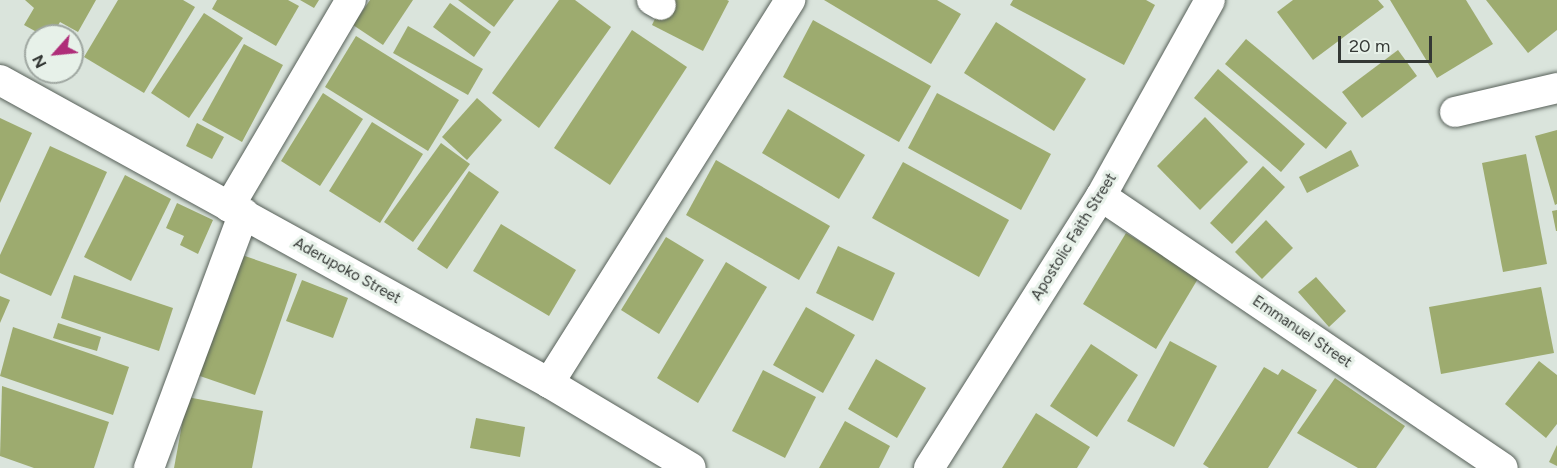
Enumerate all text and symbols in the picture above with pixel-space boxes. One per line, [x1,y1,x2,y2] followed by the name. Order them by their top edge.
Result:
[24,24,84,84] north arrow
[1341,24,1436,62] scale bar
[1349,35,1390,57] text: 20 m
[28,52,51,71] text: N
[1028,170,1120,304] street label: Apostolic Faith Street
[290,234,404,308] street label: Aderupoko Street
[1249,292,1355,372] street label: Emmanuel Street

